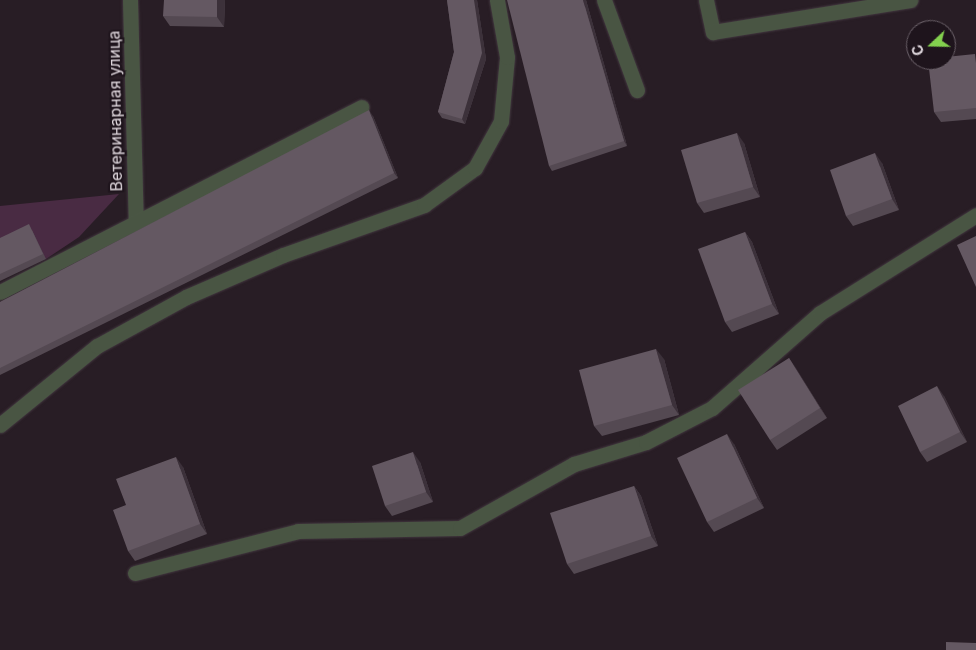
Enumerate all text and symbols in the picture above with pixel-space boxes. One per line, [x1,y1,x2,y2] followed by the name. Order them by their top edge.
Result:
[906,20,956,70] north arrow
[104,30,126,192] street label: Ветеринарная улица
[908,42,927,58] text: С

